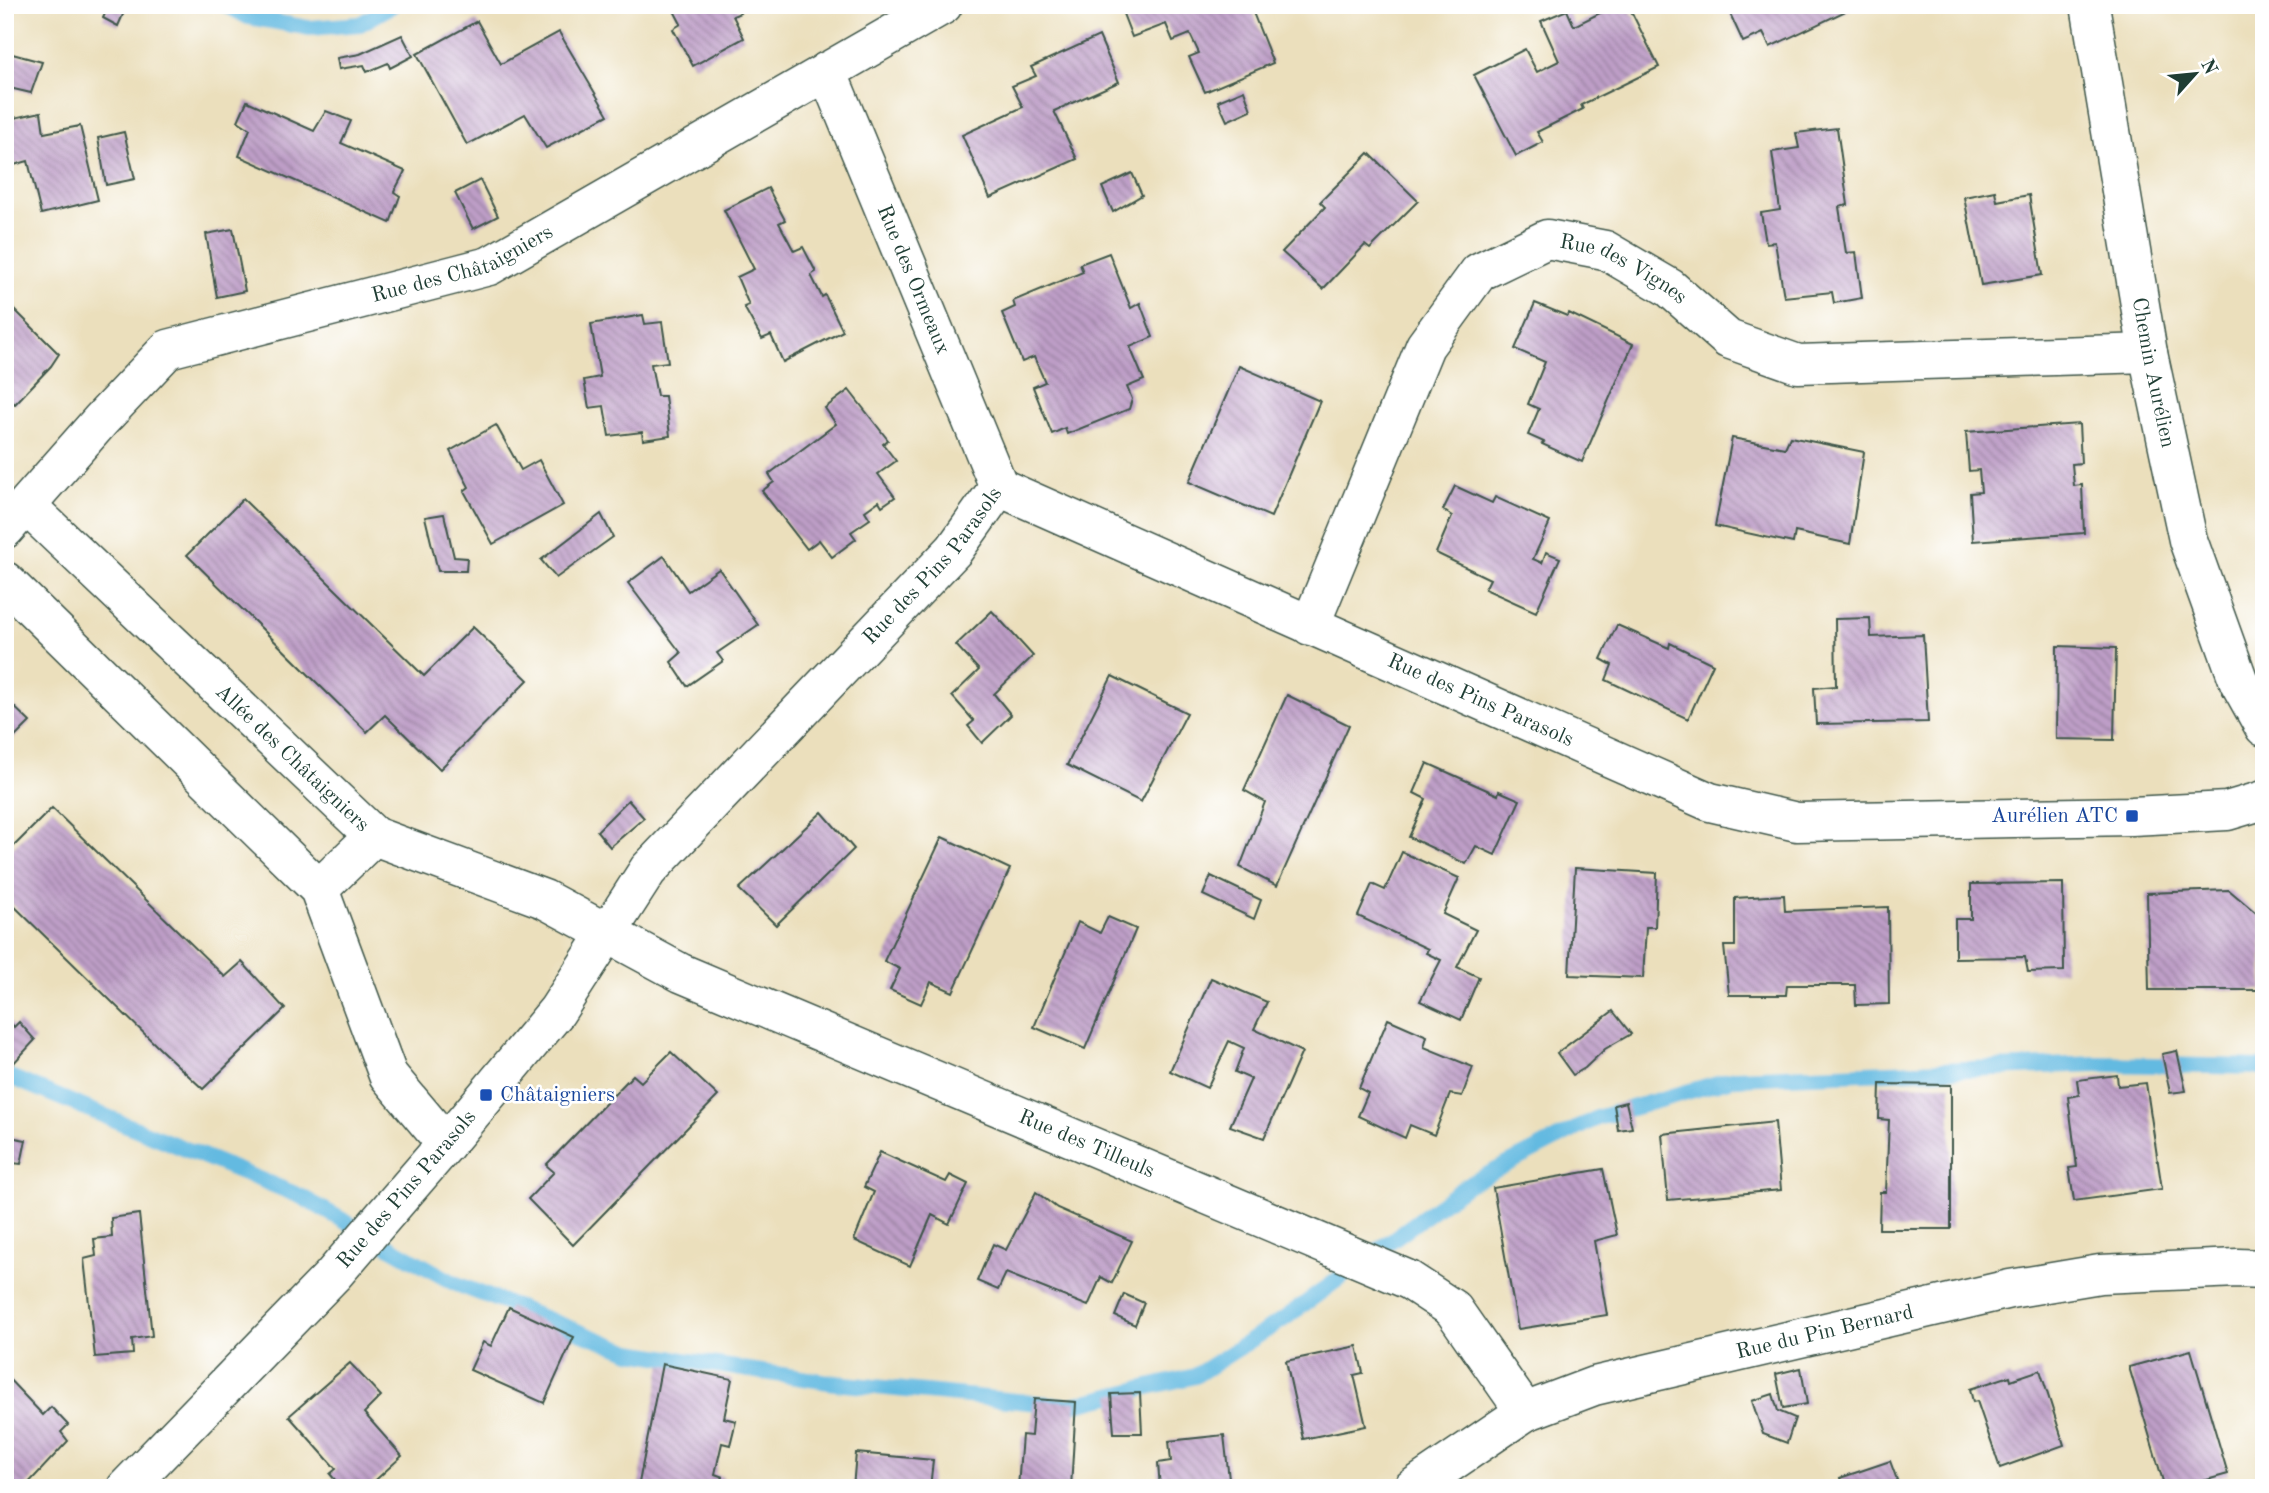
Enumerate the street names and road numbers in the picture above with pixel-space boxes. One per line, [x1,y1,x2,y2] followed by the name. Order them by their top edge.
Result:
[873,202,954,358] street label: Rue des Ormeaux
[370,221,557,306] street label: Rue des Châtaigniers
[1558,231,1691,308] street label: Rue des Vignes
[2128,296,2178,450] street label: Chemin Aurélien
[859,483,1006,649] street label: Rue des Pins Parasols
[1385,650,1577,751] street label: Rue des Pins Parasols
[211,681,373,836] street label: Allée des Châtaigniers
[333,1106,480,1272] street label: Rue des Pins Parasols
[1016,1106,1158,1182] street label: Rue des Tilleuls
[1734,1301,1915,1363] street label: Rue du Pin Bernard

